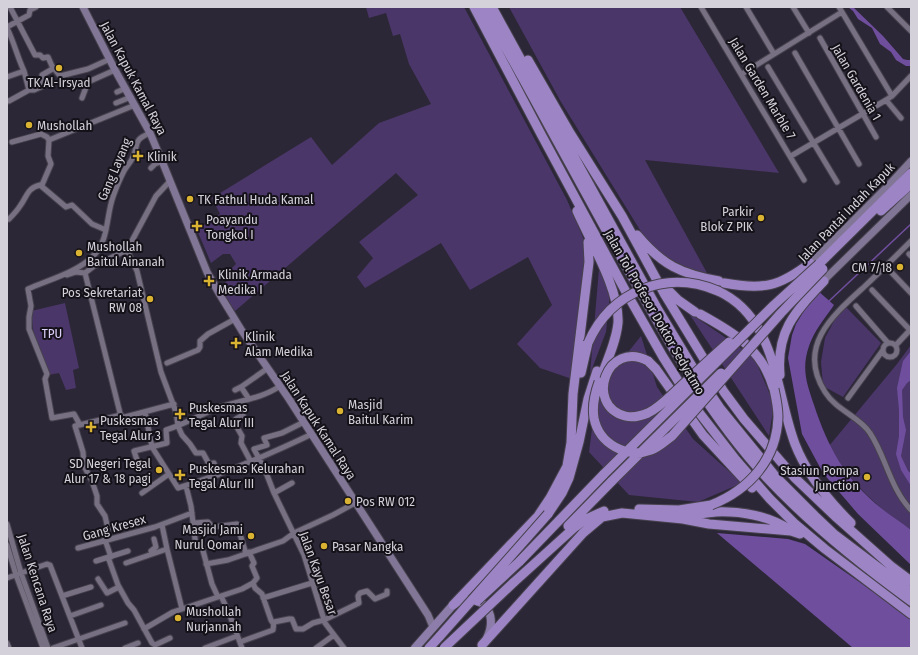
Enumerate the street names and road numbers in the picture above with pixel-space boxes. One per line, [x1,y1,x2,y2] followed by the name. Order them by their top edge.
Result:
[97,19,170,138] street label: Jalan Kapuk Kamal Raya
[726,35,799,142] street label: Jalan Garden Marble 7
[829,42,884,123] street label: Jalan Gardenia 1
[95,135,135,203] street label: Gang Layang
[795,159,898,265] street label: Jalan Pantai Indah Kapuk
[601,227,708,397] street label: Jalan Tol Profesor Doktor Sedyatmo
[278,368,359,482] street label: Jalan Kapuk Kamal Raya
[81,511,148,544] street label: Gang Kresex
[296,529,341,617] street label: Jalan Kayu Besar
[15,532,61,634] street label: Jalan Kencana Raya

